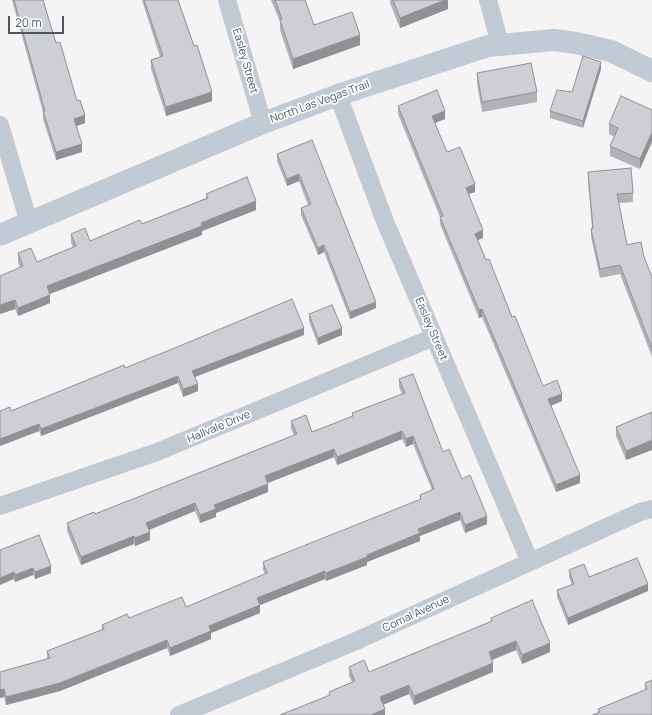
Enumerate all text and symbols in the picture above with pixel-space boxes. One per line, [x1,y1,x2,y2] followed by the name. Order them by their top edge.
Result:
[10,8,66,34] scale bar
[15,14,42,31] text: 20 m
[229,27,261,95] street label: Easley Street
[268,78,372,126] street label: North Las Vegas Trail
[412,295,450,363] street label: Easley Street
[186,408,252,446] street label: Hallvale Drive
[380,593,452,635] street label: Comal Avenue

